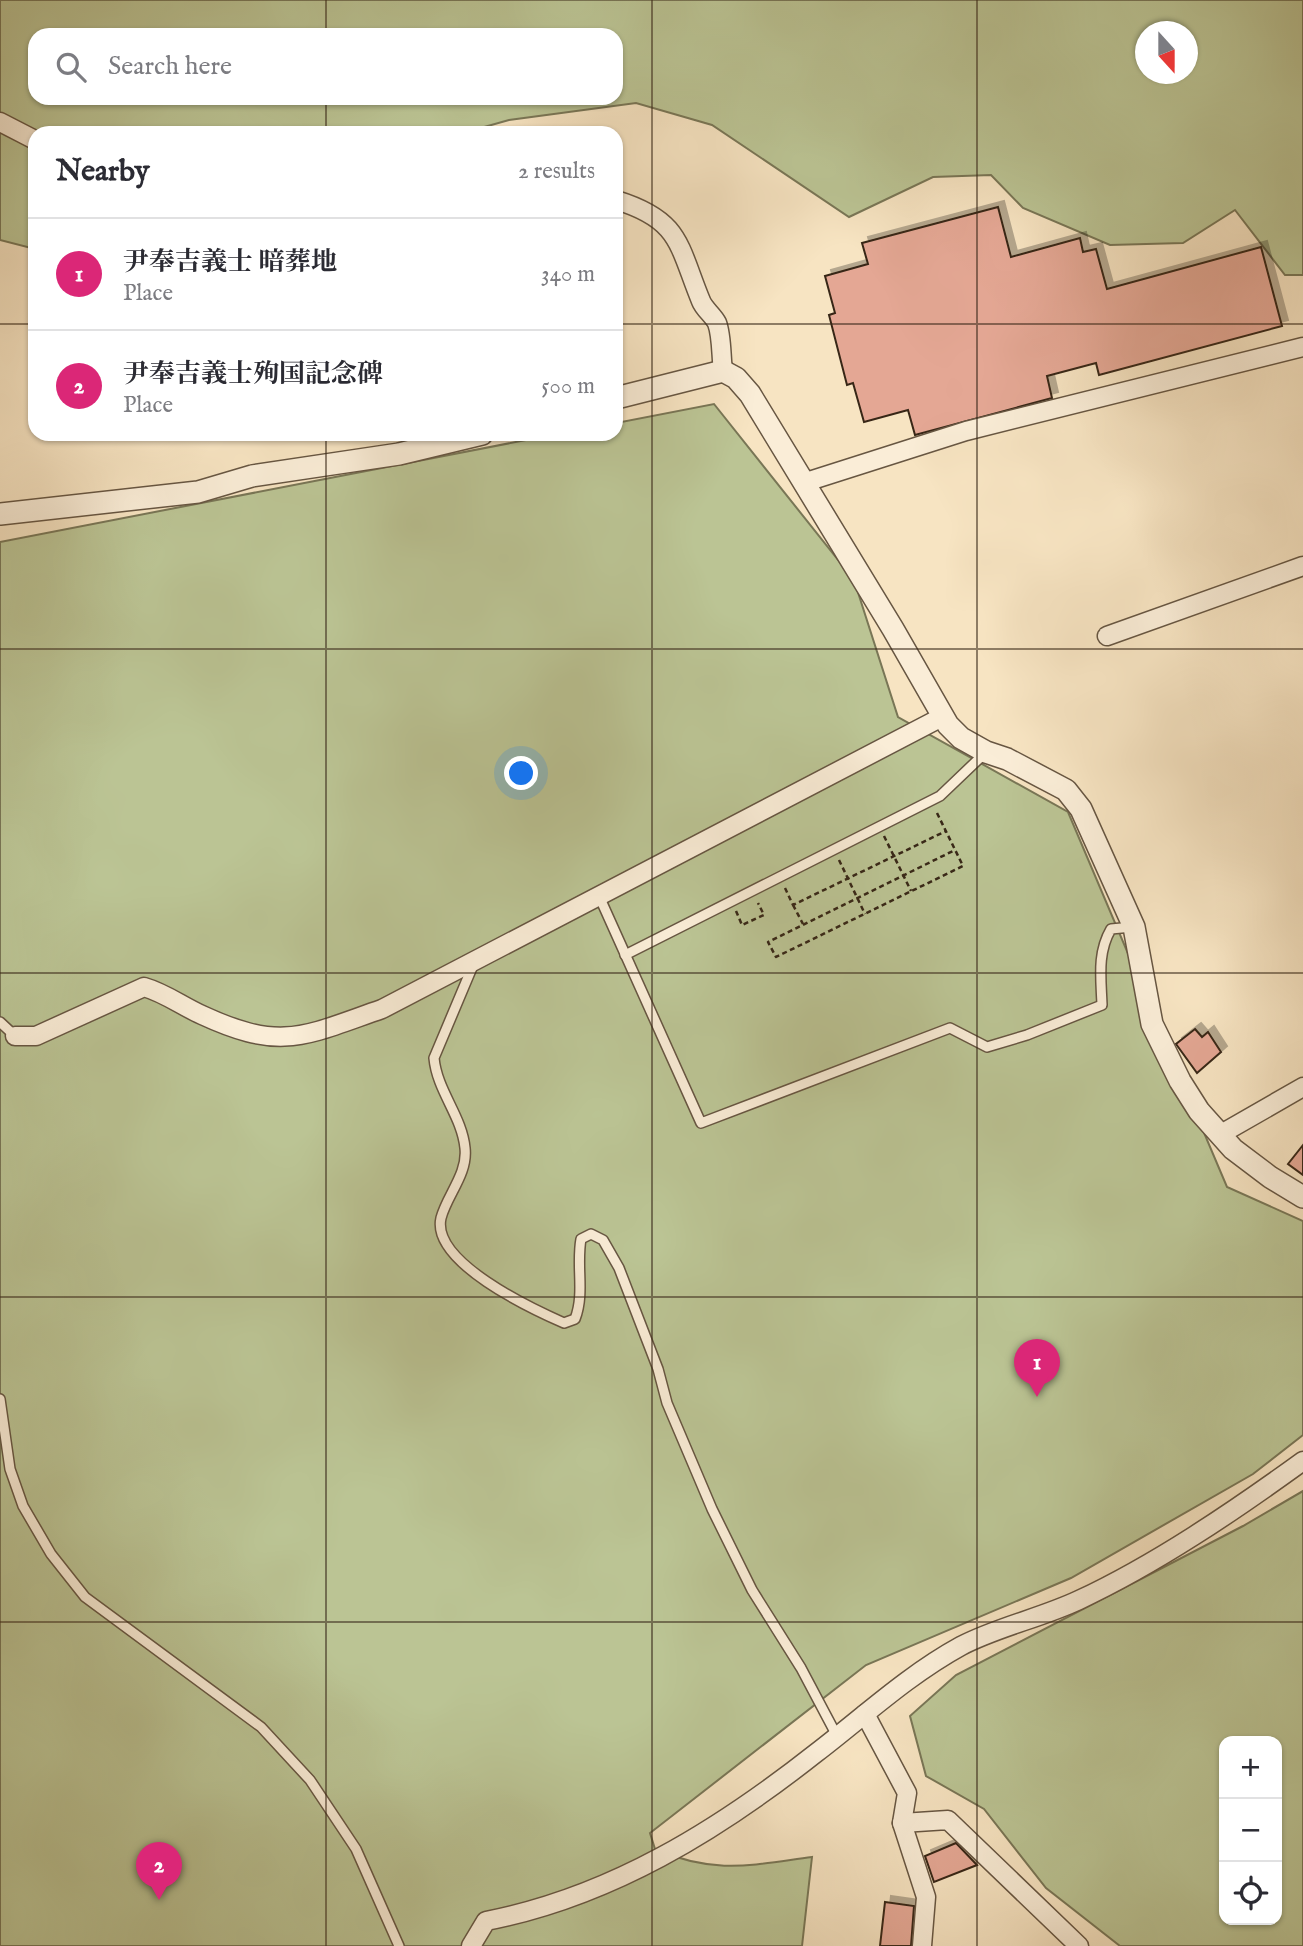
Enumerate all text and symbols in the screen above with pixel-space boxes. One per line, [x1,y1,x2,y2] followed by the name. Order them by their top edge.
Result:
[1135,21,1198,84] north arrow
[28,28,623,105] search box
[52,48,90,86] icon: search
[108,50,232,83] text: Search here
[56,153,149,191] text: Nearby
[518,157,595,186] text: 2 results
[123,246,337,279] text: 尹奉吉義士 暗葬地
[75,260,83,289] text: 1
[541,260,595,289] text: 340 m
[123,279,173,308] text: Place
[123,358,383,391] text: 尹奉吉義士殉国記念碑
[74,372,84,401] text: 2
[541,372,595,401] text: 500 m
[123,391,173,420] text: Place
[504,756,538,790] your location
[1014,1339,1060,1397] pin: 1
[1219,1736,1282,1925] map controls
[1219,1736,1282,1799] button: +
[1219,1799,1282,1862] button: −
[136,1842,182,1900] pin: 2
[1219,1862,1282,1925] button: locate

